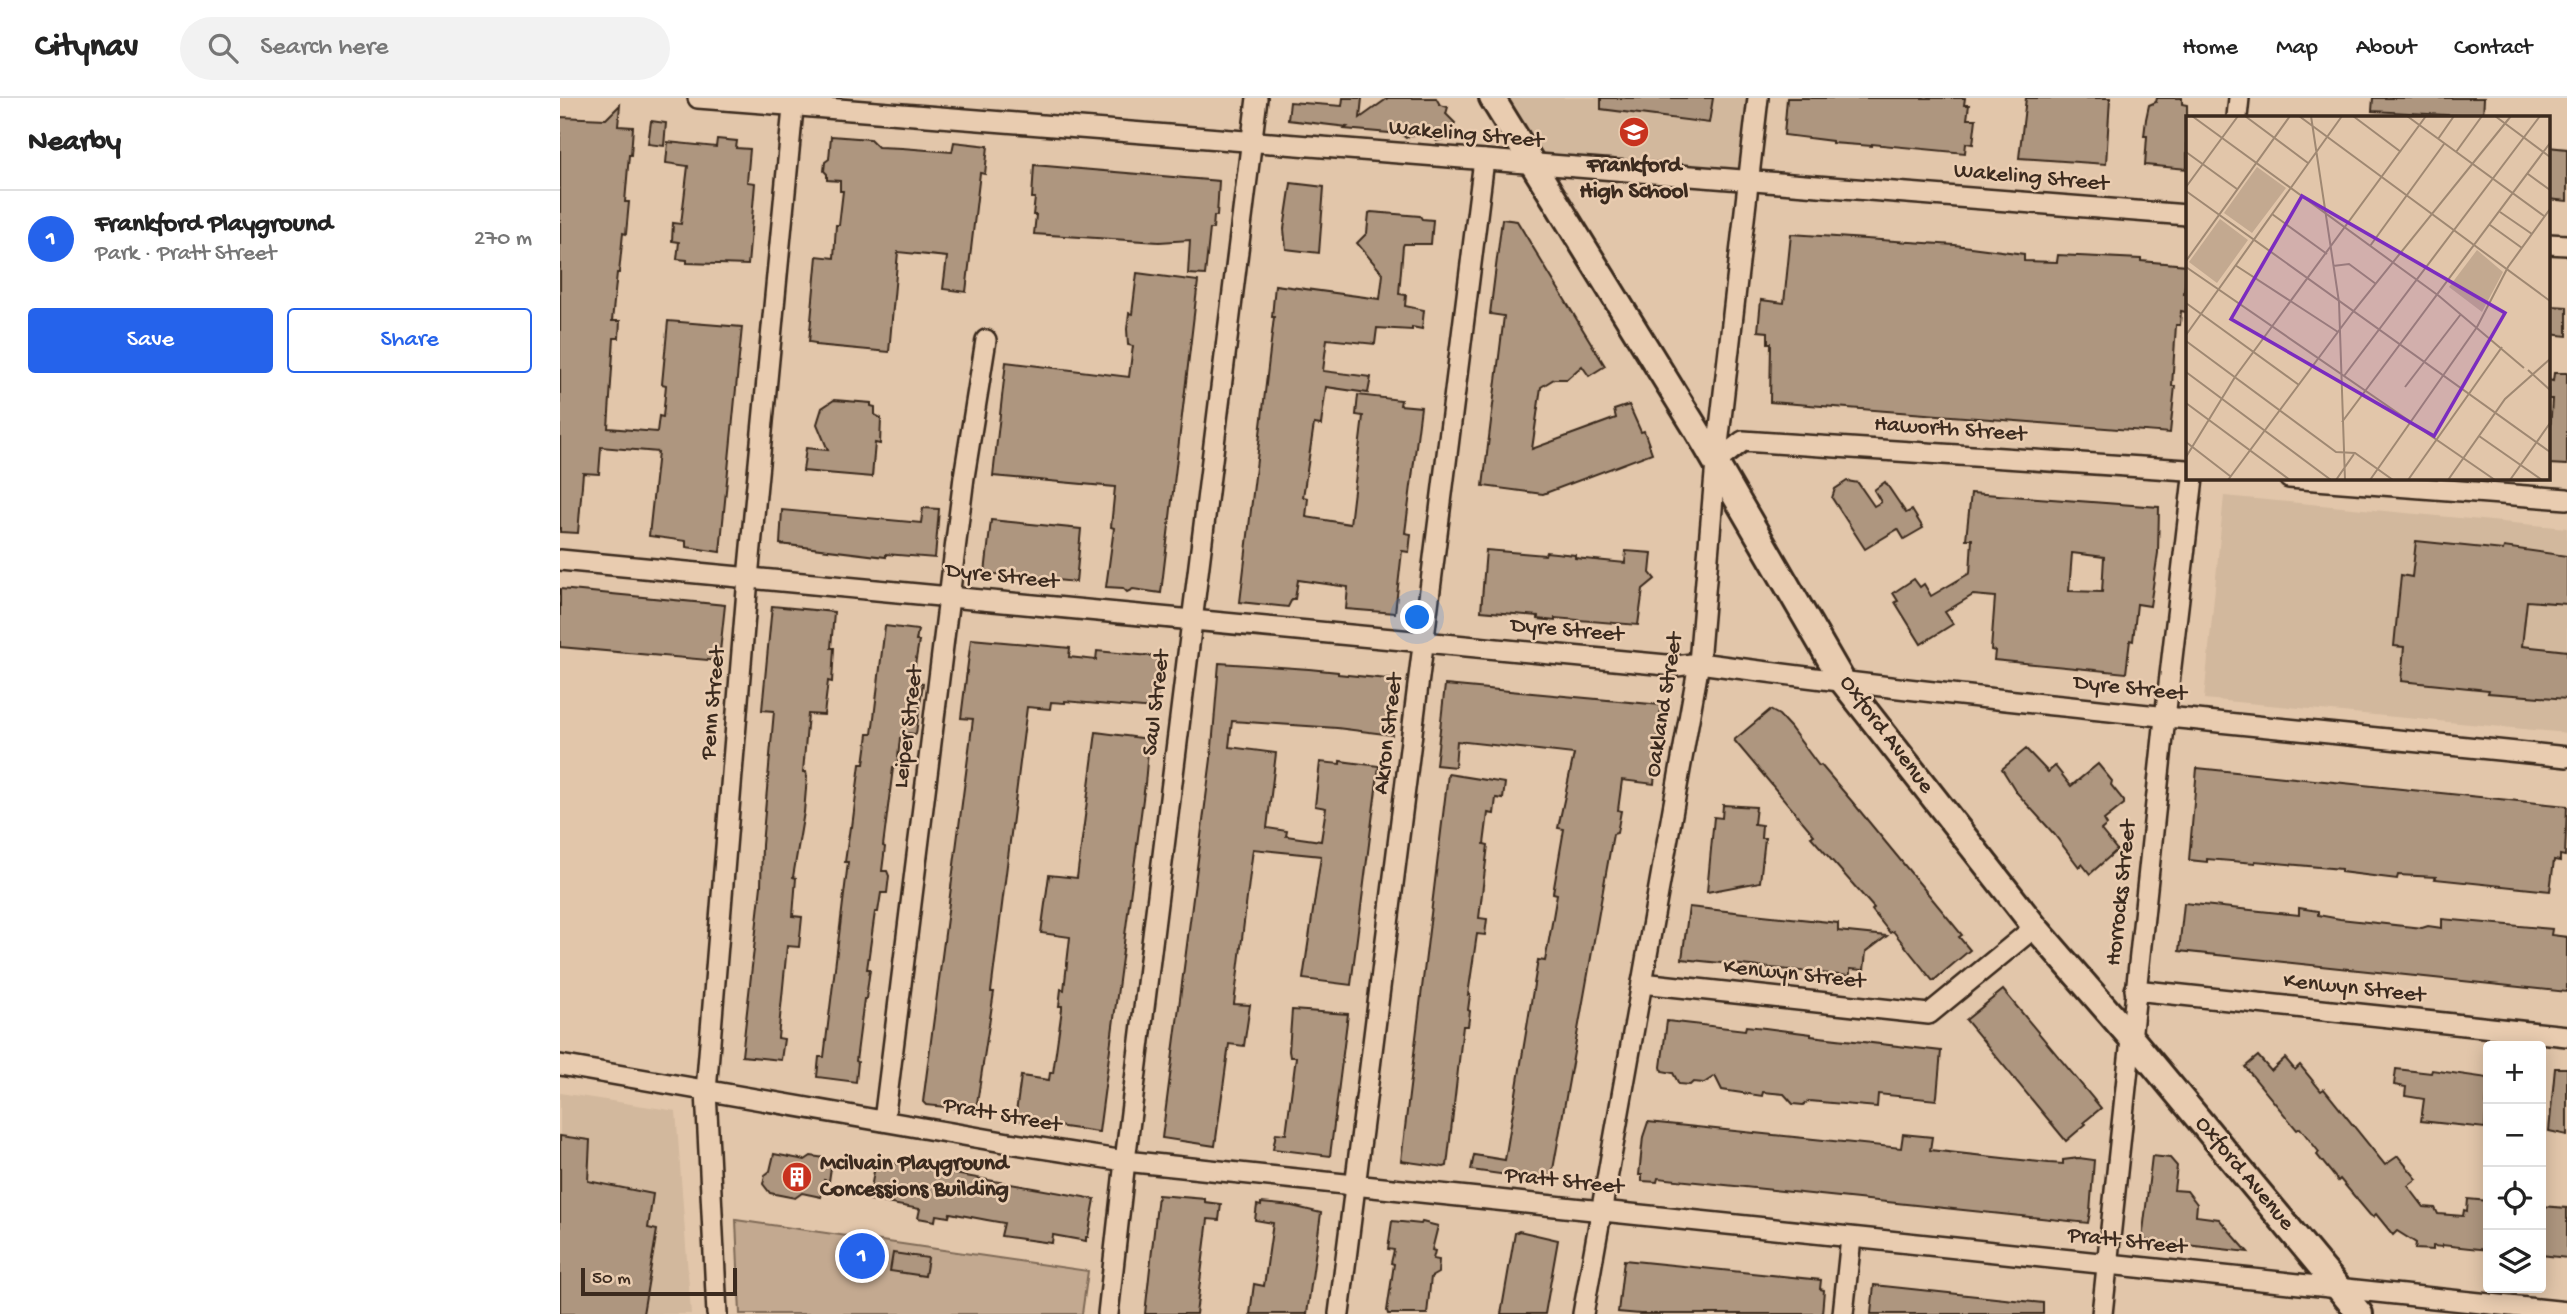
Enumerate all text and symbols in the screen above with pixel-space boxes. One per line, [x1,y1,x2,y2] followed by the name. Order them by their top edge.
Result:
[180,17,670,80] search box
[35,29,138,67] text: Citynav
[204,29,242,67] icon: search
[260,33,388,64] text: Search here
[2182,34,2238,63] text: Home
[2276,34,2318,63] text: Map
[2356,34,2416,63] text: About
[2454,34,2532,63] text: Contact
[1387,115,1546,155] street label: Wakeling Street
[1617,115,1651,149] school or university icon: Frankford High School
[2186,116,2550,480] inset map
[28,126,121,161] text: Nearby
[1580,153,1688,206] place label: Frankford High School
[1952,158,2111,198] street label: Wakeling Street
[95,210,333,241] text: Frankford Playground
[46,226,56,253] text: 1
[474,226,532,253] text: 270 m
[95,241,276,268] text: Park · Pratt Street
[28,308,273,373] button: Save
[287,308,532,373] button: Share
[1873,411,2029,449] street label: Haworth Street
[942,557,1061,597] street label: Dyre Street
[1400,600,1434,634] your location
[1507,612,1626,650] street label: Dyre Street
[1640,629,1690,779] street label: Oakland Street
[696,644,733,762] street label: Penn Street
[1137,647,1177,757] street label: Saul Street
[888,663,930,790] street label: Leiper Street
[2070,669,2189,709] street label: Dyre Street
[1368,670,1410,796] street label: Akron Street
[1833,671,1940,800] street label: Oxford Avenue
[2101,817,2143,967] street label: Horrocks Street
[1722,954,1868,996] street label: Kenwyn Street
[2282,968,2428,1010] street label: Kenwyn Street
[2483,1041,2546,1293] map controls
[2483,1041,2546,1104] button: +
[940,1092,1065,1140] street label: Pratt Street
[2483,1104,2546,1167] button: −
[2188,1111,2300,1238] street label: Oxford Avenue
[820,1151,1011,1204] place label: Mcilvain Playground Concessions Building
[780,1160,814,1194] building icon: Mcilvain Playground Concessions Building
[1502,1162,1626,1202] street label: Pratt Street
[2483,1167,2546,1230] button: locate
[2065,1222,2189,1262] street label: Pratt Street
[839,1230,885,1282] pin: 1
[2483,1230,2546,1293] button: layers
[581,1265,737,1297] scale bar
[592,1268,631,1291] text: 50 m

